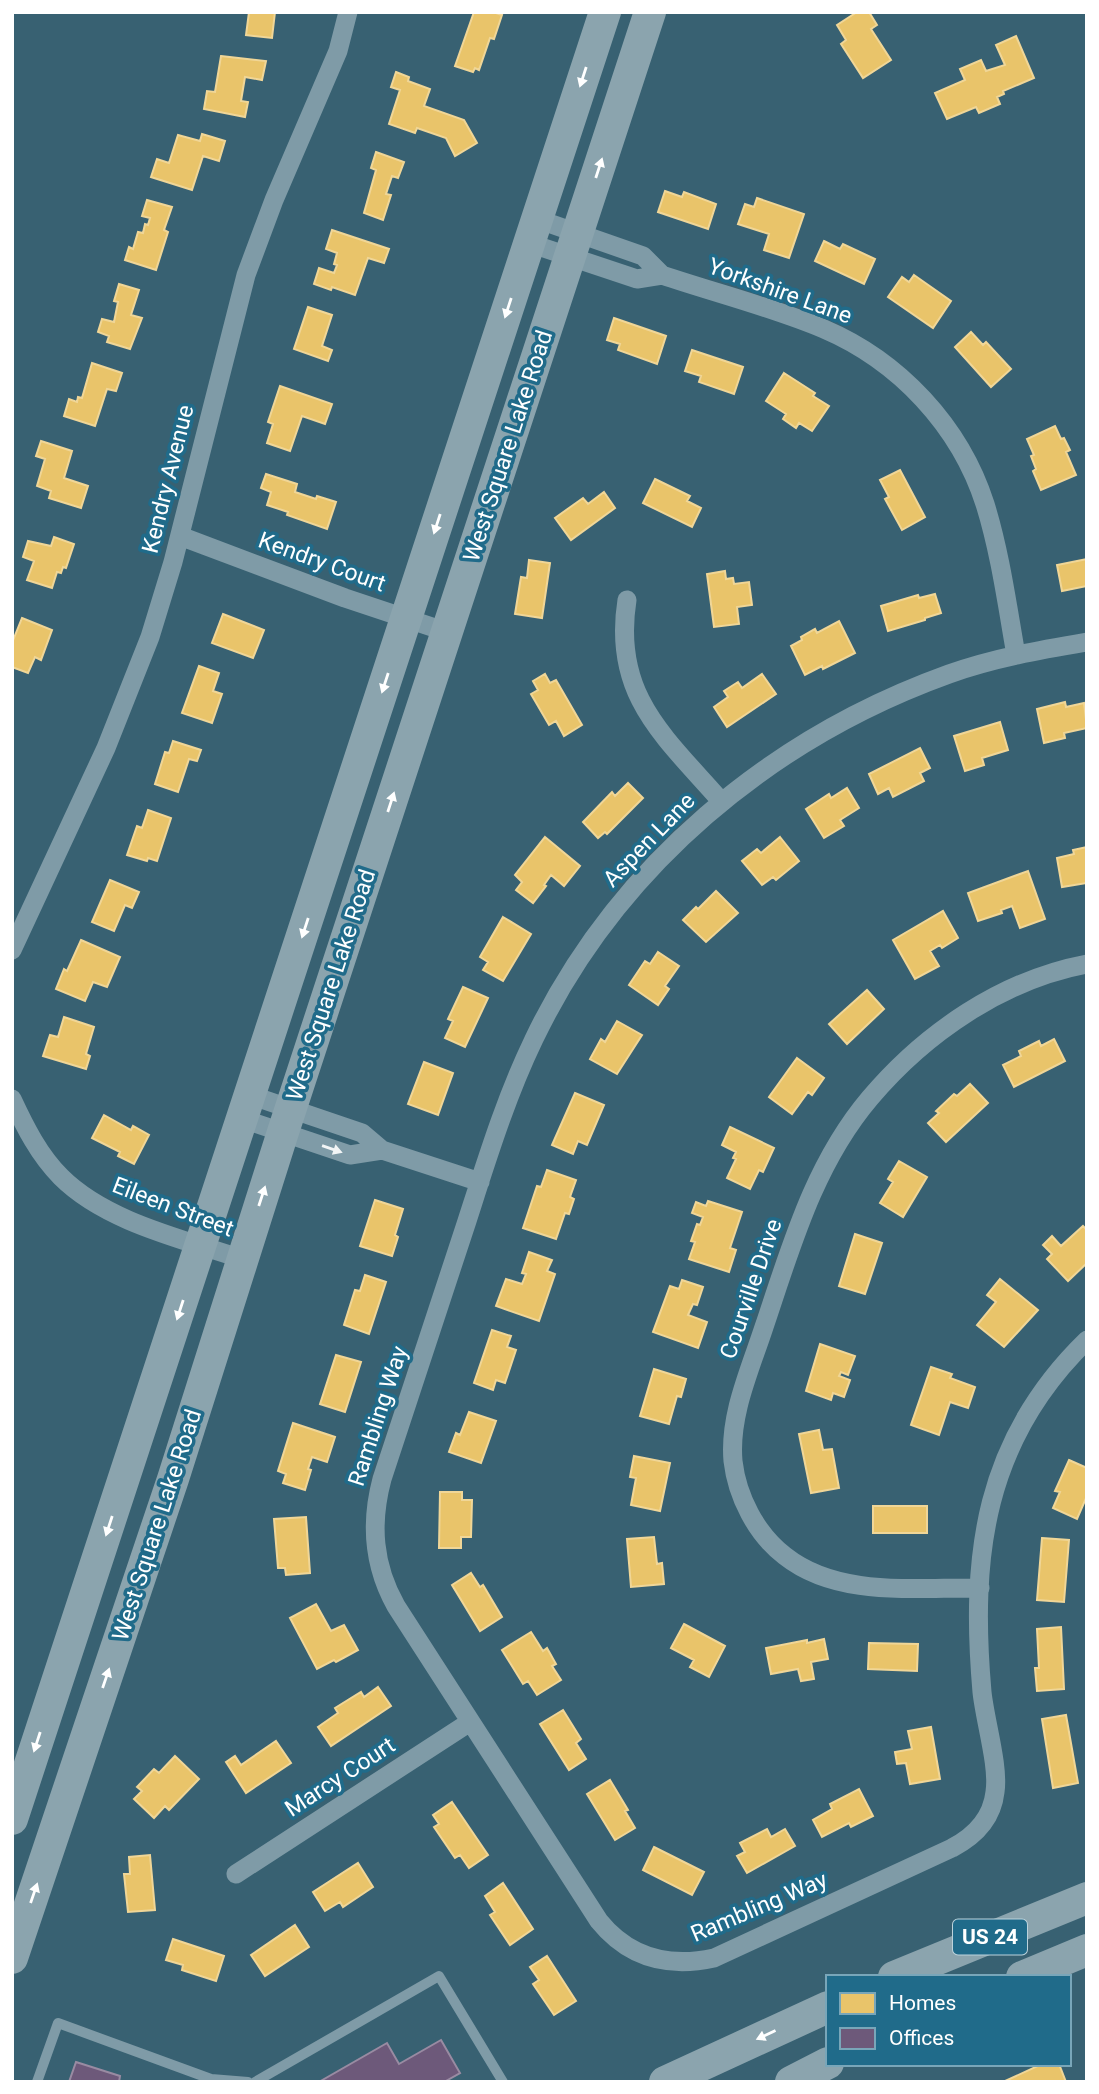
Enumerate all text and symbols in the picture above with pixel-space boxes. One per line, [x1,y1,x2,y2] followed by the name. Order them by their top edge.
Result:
[578,67,588,88] one-way arrow
[594,158,605,179] one-way arrow
[704,252,856,330] street label: Yorkshire Lane
[502,298,513,319] one-way arrow
[458,327,558,565] street label: West Square Lake Road
[137,402,199,556] street label: Kendry Avenue
[431,514,442,535] one-way arrow
[255,527,389,597] street label: Kendry Court
[379,672,390,693] one-way arrow
[598,787,700,893] street label: Aspen Lane
[386,791,397,812] one-way arrow
[281,866,381,1104] street label: West Square Lake Road
[299,917,310,938] one-way arrow
[321,1144,342,1155] one-way arrow
[109,1172,237,1242] street label: Eileen Street
[258,1185,268,1206] one-way arrow
[714,1215,788,1363] street label: Courville Drive
[174,1300,185,1321] one-way arrow
[343,1343,413,1489] street label: Rambling Way
[107,1406,207,1644] street label: West Square Lake Road
[103,1516,114,1537] one-way arrow
[102,1667,112,1688] one-way arrow
[32,1732,42,1753] one-way arrow
[280,1732,400,1822] street label: Marcy Court
[687,1866,831,1948] street label: Rambling Way
[29,1883,40,1904] one-way arrow
[953,1920,1027,1954] road number: US 24
[826,1975,1071,2066] legend
[889,1991,956,2015] text: Homes
[889,2026,954,2050] text: Offices
[756,2029,776,2041] one-way arrow

